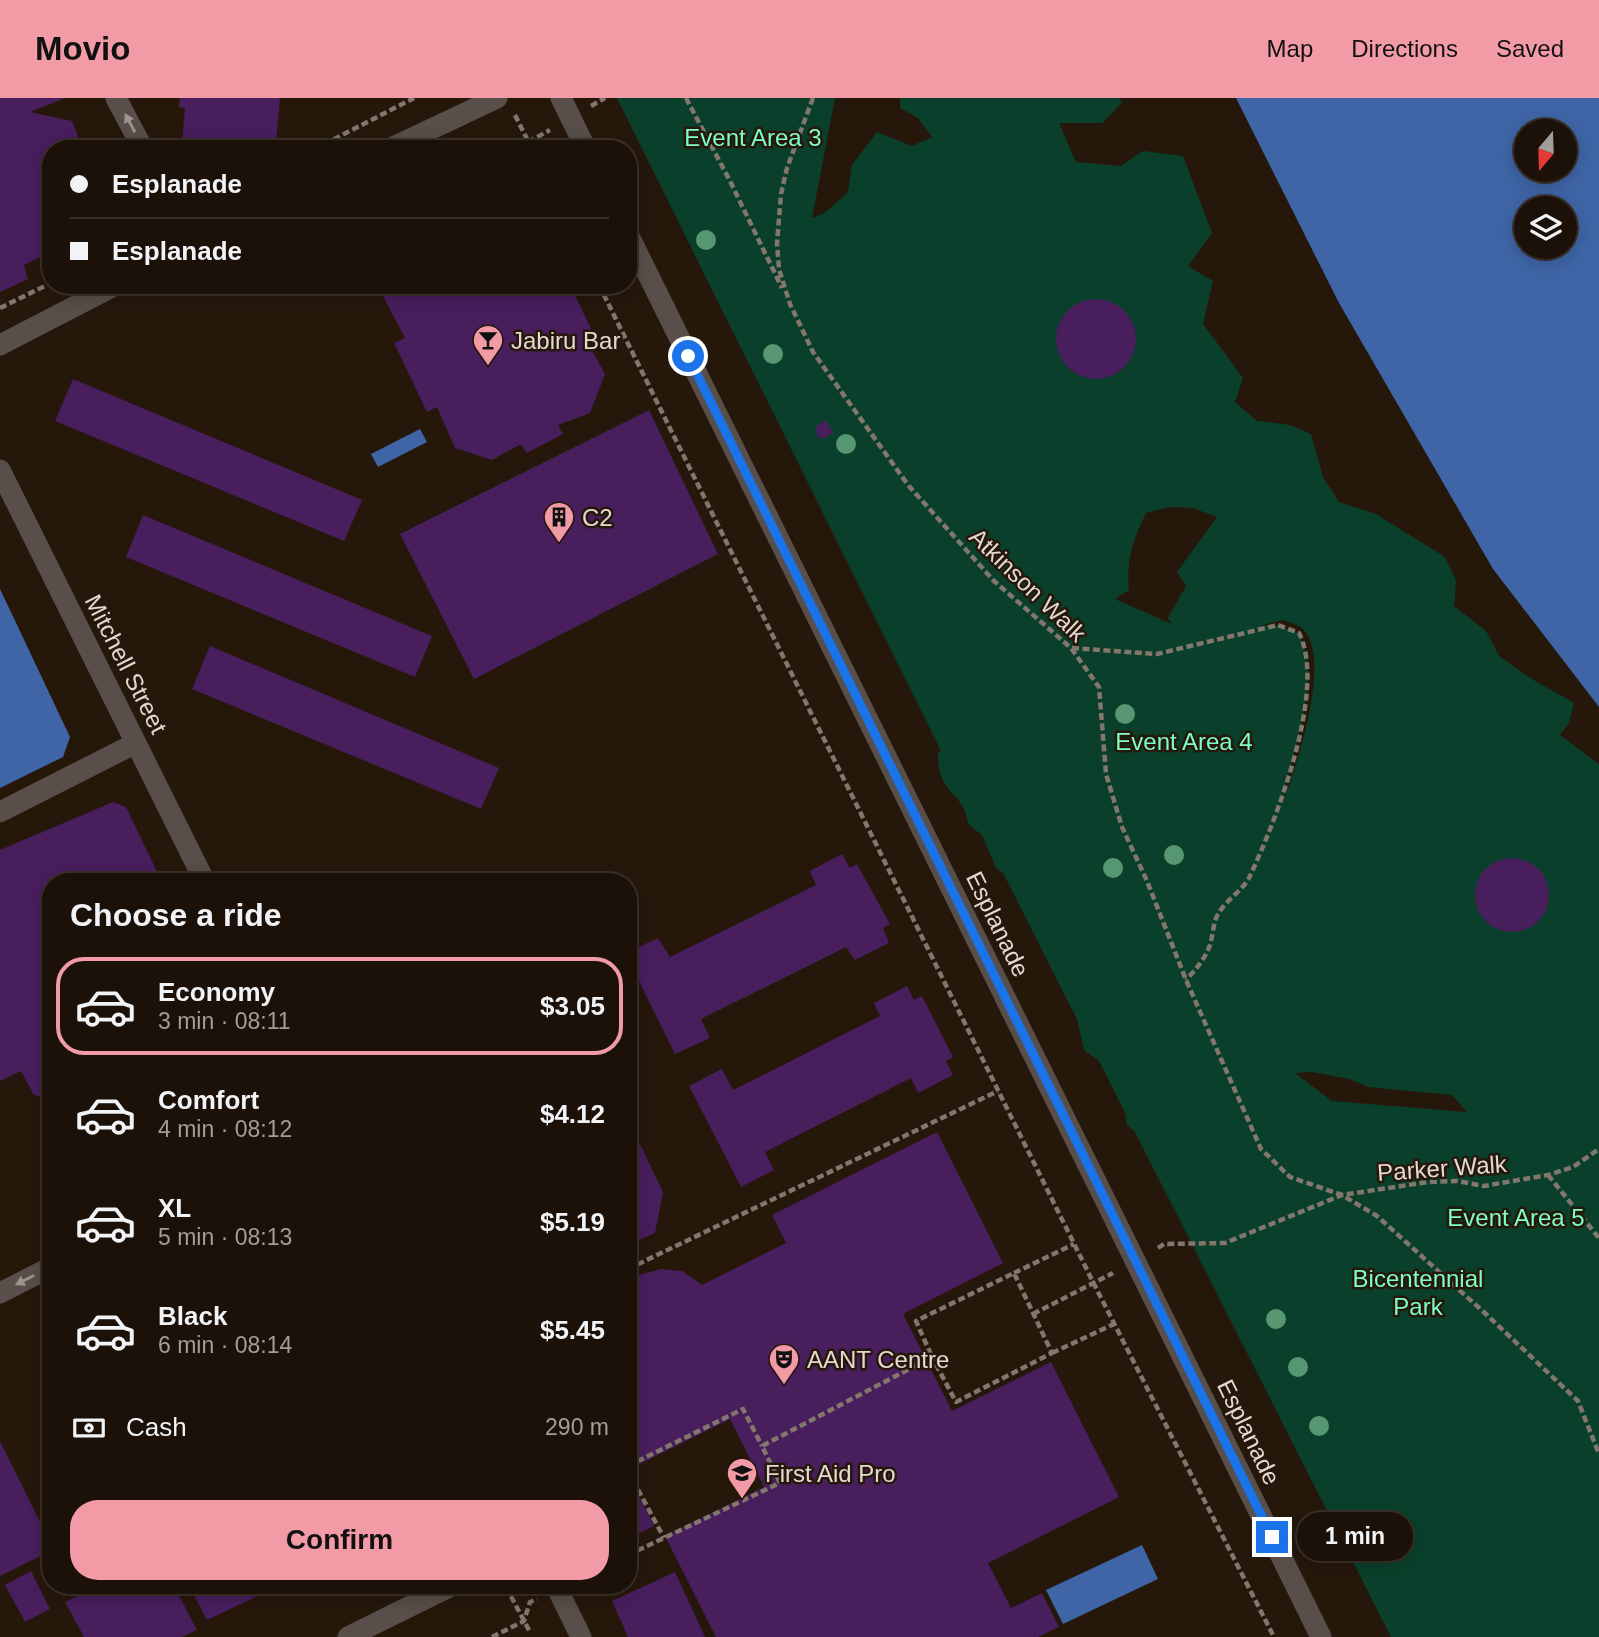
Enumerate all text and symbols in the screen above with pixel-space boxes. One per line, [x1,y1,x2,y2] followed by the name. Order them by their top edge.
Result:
[35,30,130,67] text: Movio
[1267,35,1313,62] text: Map
[1351,35,1458,62] text: Directions
[1496,35,1564,62] text: Saved
[124,114,136,133] one-way arrow
[1514,119,1577,182] north arrow
[1514,119,1577,259] map controls
[684,124,822,151] park label: Event Area 3
[112,169,242,199] text: Esplanade
[1514,196,1577,259] button: layers
[112,236,242,266] text: Esplanade
[471,323,505,367] bar icon: Jabiru Bar
[511,327,620,354] place label: Jabiru Bar
[672,340,704,372] route start
[542,500,576,544] building icon: C2
[582,504,613,531] place label: C2
[964,523,1092,648] street label: Atkinson Walk
[79,590,173,738] street label: Mitchell Street
[1115,728,1253,755] park label: Event Area 4
[961,867,1035,981] street label: Esplanade
[70,897,282,933] text: Choose a ride
[74,975,137,1038] icon: car
[158,977,275,1007] text: Economy
[540,991,605,1021] text: $3.05
[158,1008,291,1034] text: 3 min · 08:11
[74,1083,137,1146] icon: car
[158,1085,259,1115] text: Comfort
[540,1099,605,1129] text: $4.12
[158,1116,292,1142] text: 4 min · 08:12
[1376,1150,1509,1186] street label: Parker Walk
[74,1191,137,1254] icon: car
[158,1193,191,1223] text: XL
[1447,1204,1585,1231] park label: Event Area 5
[540,1207,605,1237] text: $5.19
[158,1224,292,1250] text: 5 min · 08:13
[1353,1265,1483,1320] park label: Bicentennial Park
[15,1275,35,1286] one-way arrow
[74,1299,137,1362] icon: car
[158,1301,227,1331] text: Black
[540,1315,605,1345] text: $5.45
[158,1332,292,1358] text: 6 min · 08:14
[767,1342,801,1386] theatre icon: AANT Centre
[807,1346,949,1373] place label: AANT Centre
[1212,1375,1286,1489] street label: Esplanade
[70,1409,108,1447] icon: cash
[126,1412,187,1442] text: Cash
[545,1414,609,1440] text: 290 m
[725,1456,759,1500] school or university icon: First Aid Pro
[765,1460,896,1487] place label: First Aid Pro
[70,1500,609,1580] button: Confirm
[1296,1512,1412,1562] callout: 1 min
[1256,1521,1288,1553] route end
[1325,1523,1385,1549] text: 1 min

